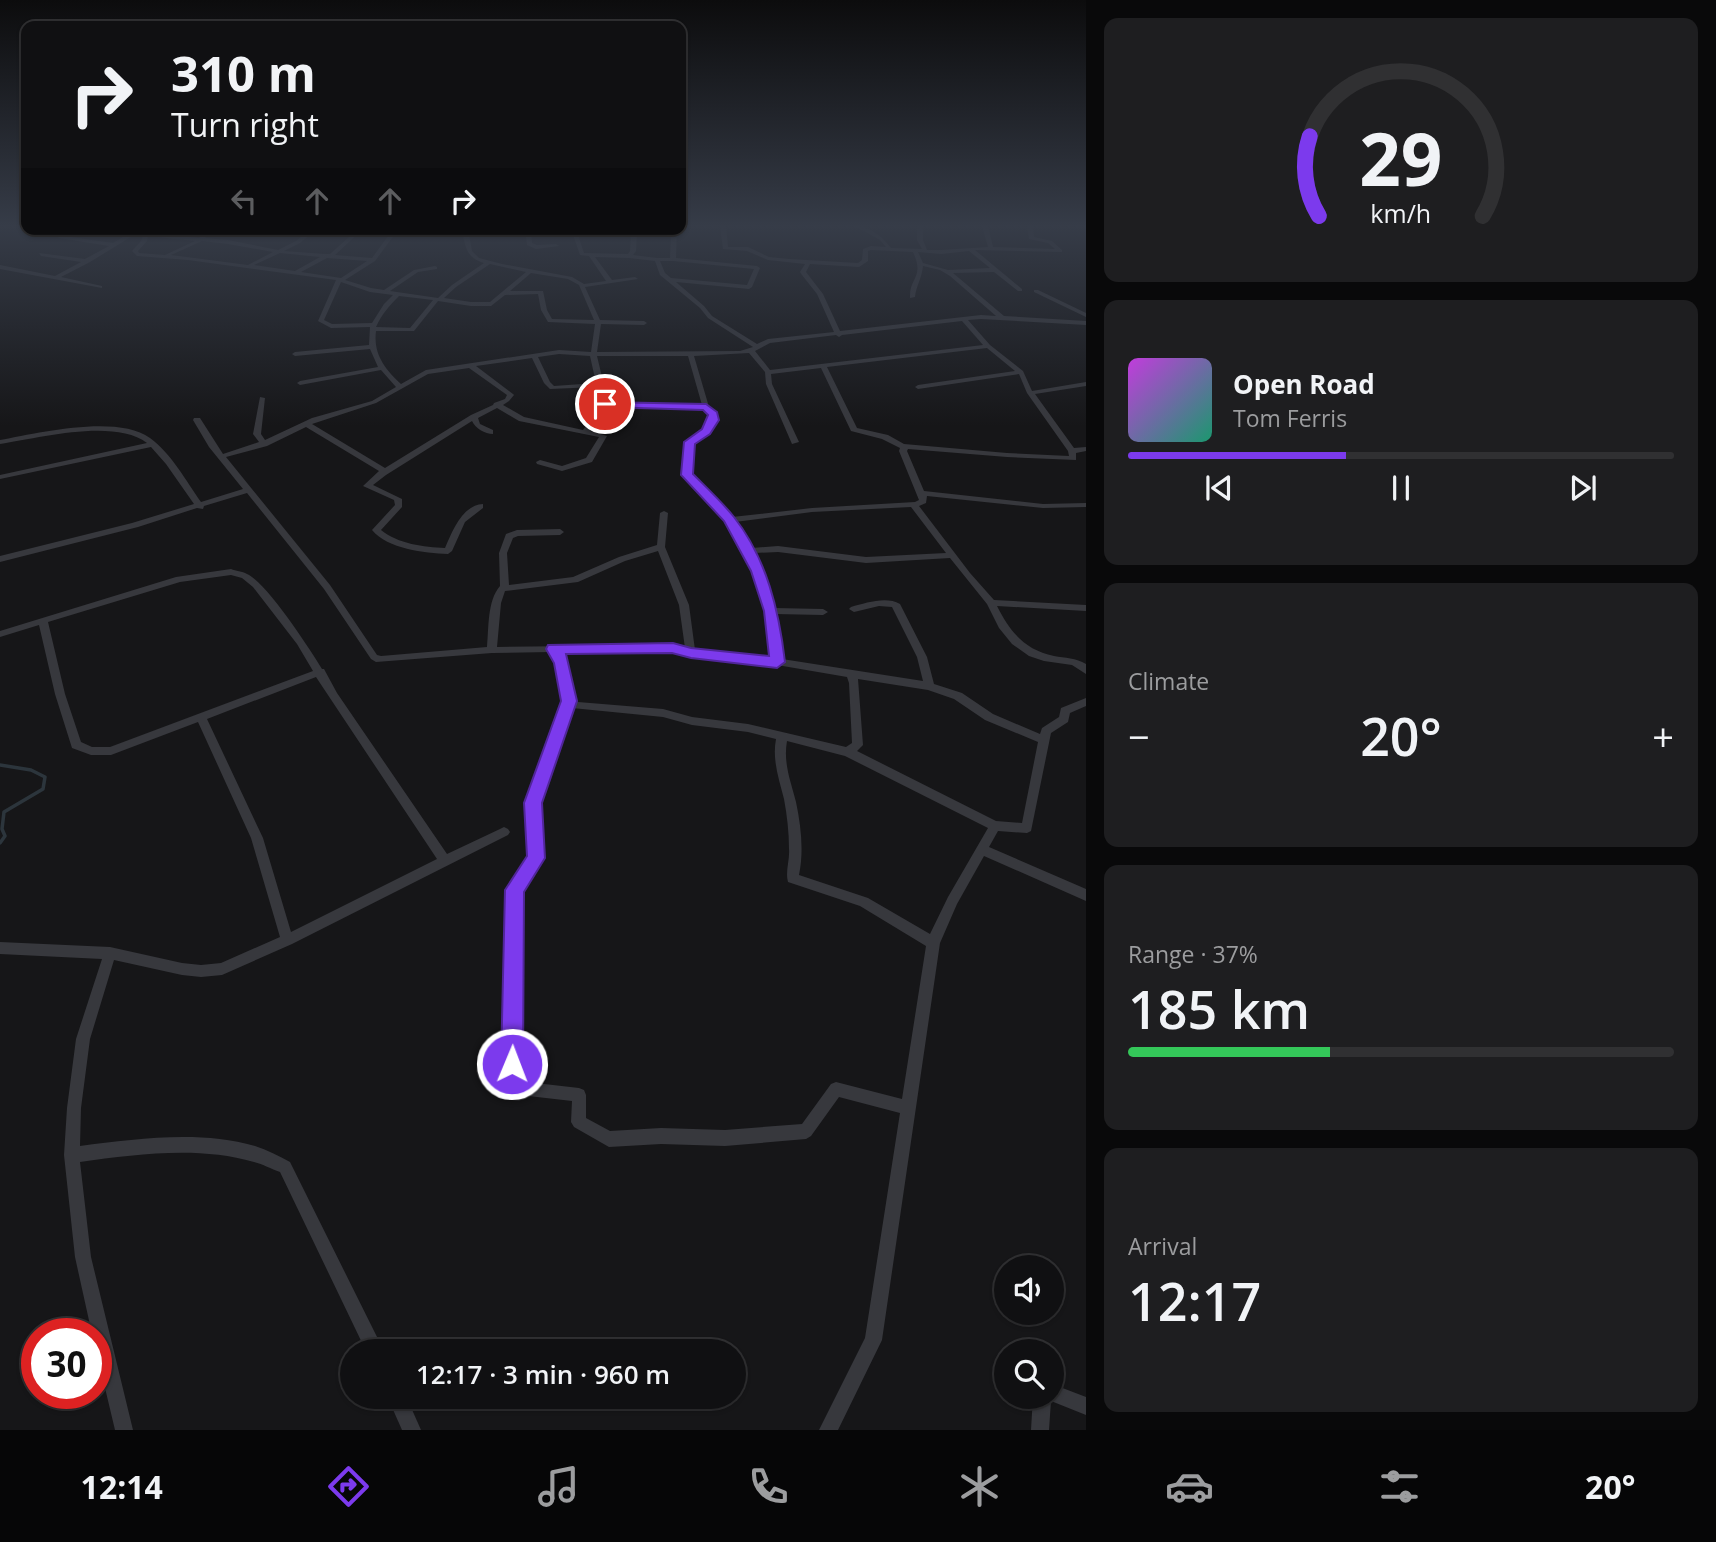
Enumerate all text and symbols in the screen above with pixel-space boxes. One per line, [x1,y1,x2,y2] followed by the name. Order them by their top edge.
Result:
[171,40,316,106] text: 310 m
[56,49,147,140] icon: right
[171,103,319,146] text: Turn right
[1359,109,1443,208] text: 29
[225,182,263,220] icon: left
[298,182,336,220] icon: ahead
[371,182,409,220] icon: ahead
[444,182,482,220] icon: right
[1371,196,1431,230] text: km/h
[1233,366,1375,402] text: Open Road
[575,374,635,434] pin
[586,385,624,423] icon: arrive
[1233,402,1347,434] text: Tom Ferris
[1200,469,1238,507] icon: previous
[1382,469,1420,507] icon: pause
[1564,469,1602,507] icon: next
[1128,665,1209,697] text: Climate
[1360,700,1442,771] text: 20°
[1128,710,1150,762] text: −
[1652,710,1674,762] text: +
[1128,938,1258,970] text: Range · 37%
[1128,973,1310,1044] text: 185 km
[475,1027,549,1101] position arrow
[1128,1230,1197,1262] text: Arrival
[994,1255,1064,1409] map controls
[994,1255,1064,1325] button: sound
[1128,1265,1261,1336] text: 12:17
[21,1318,112,1409] speed limit sign: 30
[994,1339,1064,1409] button: search
[416,1356,670,1392] text: 12:17 · 3 min · 960 m
[324,1462,373,1511] icon: directions
[534,1462,583,1511] icon: music
[744,1462,793,1511] icon: phone
[955,1462,1004,1511] icon: climate
[1165,1462,1214,1511] icon: car
[1375,1462,1424,1511] icon: filters
[81,1465,163,1508] text: 12:14
[1585,1465,1635,1508] text: 20°

